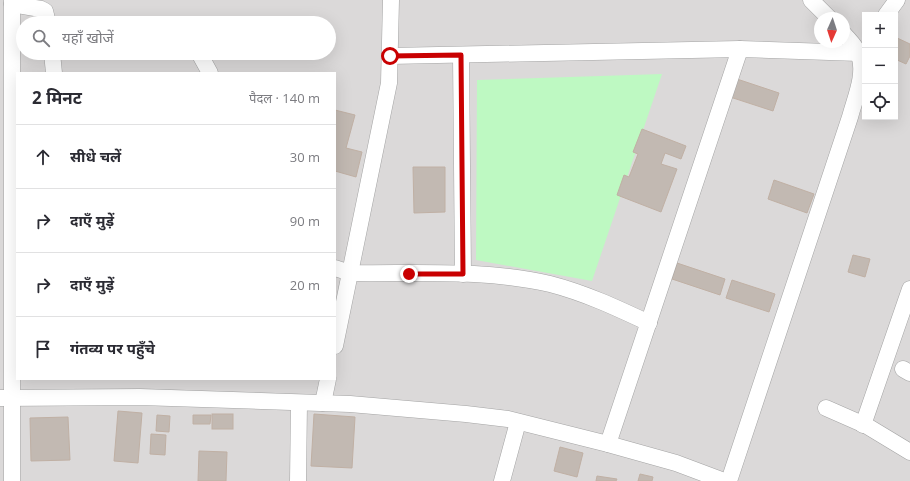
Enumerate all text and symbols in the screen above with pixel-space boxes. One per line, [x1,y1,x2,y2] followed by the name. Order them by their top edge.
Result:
[814,12,850,48] north arrow
[862,12,898,120] map controls
[862,12,898,48] button: +
[16,16,336,60] search box
[30,27,52,49] icon: search
[62,27,114,47] text: यहाँ खोजें
[381,47,399,65] route start
[862,48,898,84] button: −
[862,84,898,120] button: locate
[32,86,82,109] text: 2 मिनट
[249,89,320,107] text: पैदल · 140 m
[32,146,54,168] icon: ahead
[70,146,121,166] text: सीधे चलें
[290,148,320,166] text: 30 m
[32,210,54,232] icon: right
[70,210,114,230] text: दाएँ मुड़ें
[290,212,320,230] text: 90 m
[400,265,418,283] route end
[32,274,54,296] icon: right
[70,274,114,294] text: दाएँ मुड़ें
[290,276,320,294] text: 20 m
[32,338,54,360] icon: arrive
[70,338,155,358] text: गंतव्य पर पहुँचे

